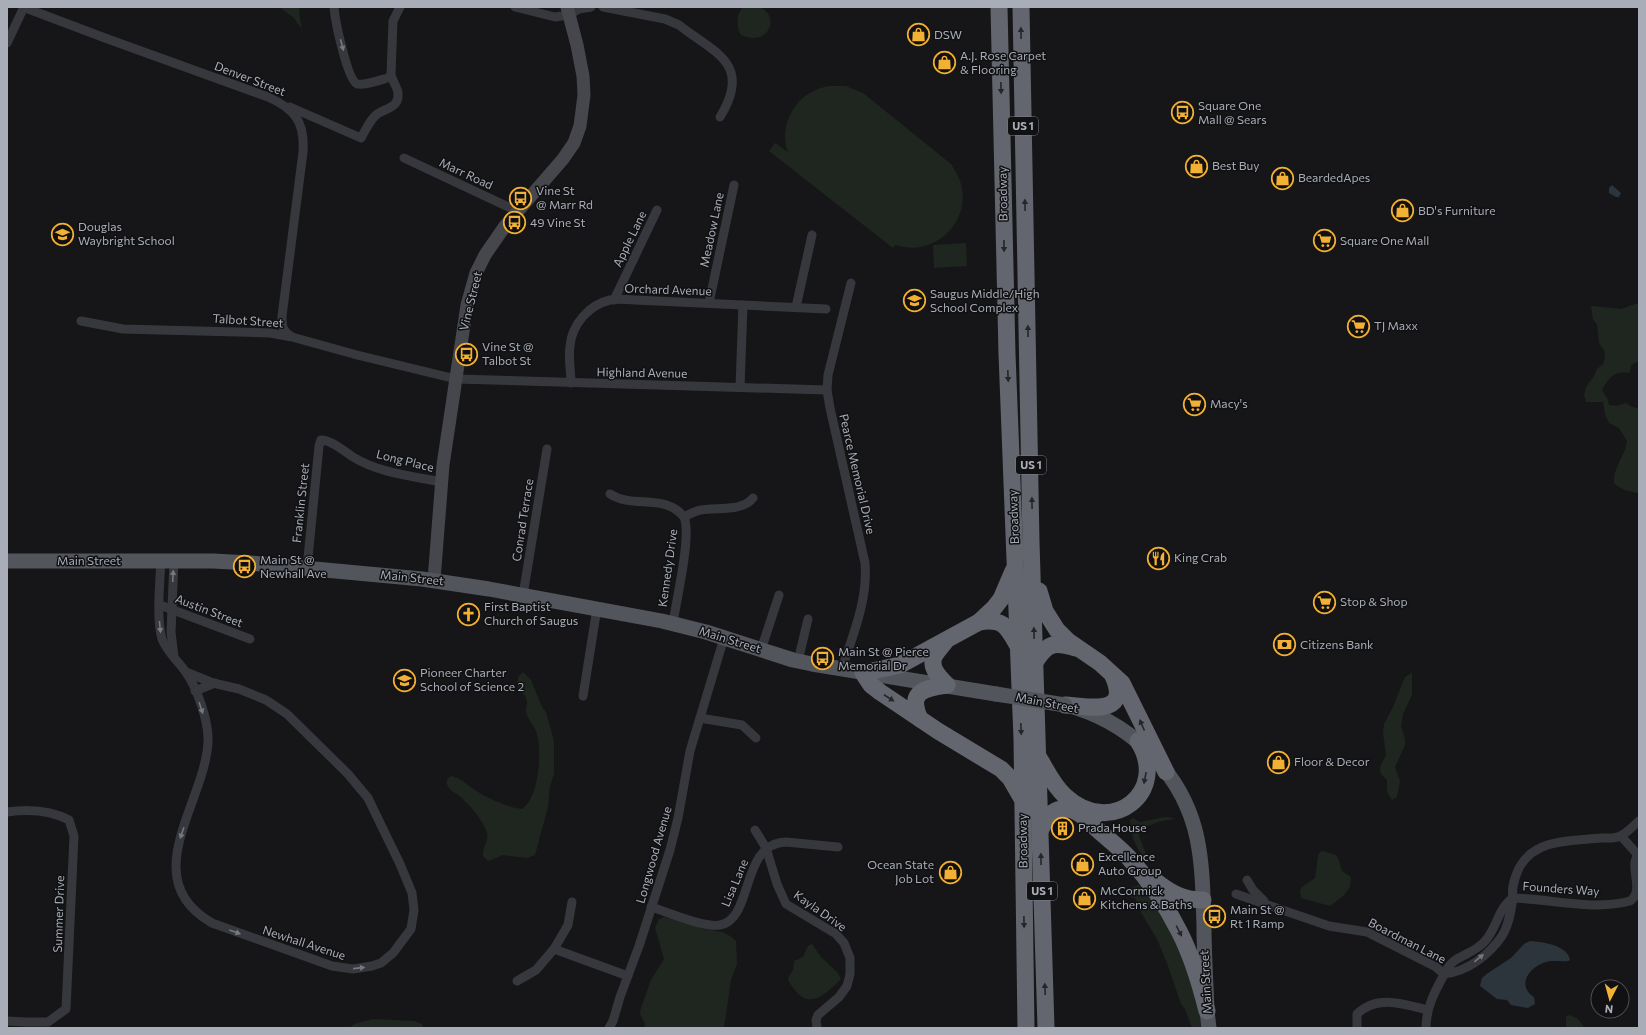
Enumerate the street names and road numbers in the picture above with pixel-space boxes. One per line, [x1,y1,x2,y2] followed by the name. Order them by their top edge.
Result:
[213,58,288,98] street label: Denver Street
[1008,117,1038,135] road number: US 1
[437,155,496,192] street label: Marr Road
[995,167,1009,221] street label: Broadway
[696,191,726,269] street label: Meadow Lane
[610,208,649,269] street label: Apple Lane
[456,270,484,332] street label: Vine Street
[624,280,712,298] street label: Orchard Avenue
[212,311,284,329] street label: Talbot Street
[596,364,688,380] street label: Highland Avenue
[837,412,879,535] street label: Pearce Memorial Drive
[375,446,435,474] street label: Long Place
[1016,456,1046,474] road number: US 1
[289,462,311,544] street label: Franklin Street
[509,477,535,562] street label: Conrad Terrace
[1005,490,1021,545] street label: Broadway
[655,528,679,608] street label: Kennedy Drive
[57,553,121,567] street label: Main Street
[380,567,445,587] street label: Main Street
[174,591,245,629] street label: Austin Street
[698,623,763,655] street label: Main Street
[1015,689,1080,715] street label: Main Street
[632,805,674,905] street label: Longwood Avenue
[1015,814,1029,868] street label: Broadway
[718,857,750,909] street label: Lisa Lane
[50,875,66,953] street label: Summer Drive
[1522,878,1600,898] street label: Founders Way
[1027,882,1057,900] road number: US 1
[792,887,850,933] street label: Kayla Drive
[1366,915,1448,966] street label: Boardman Lane
[261,922,348,962] street label: Newhall Avenue
[1196,950,1214,1014] street label: Main Street

